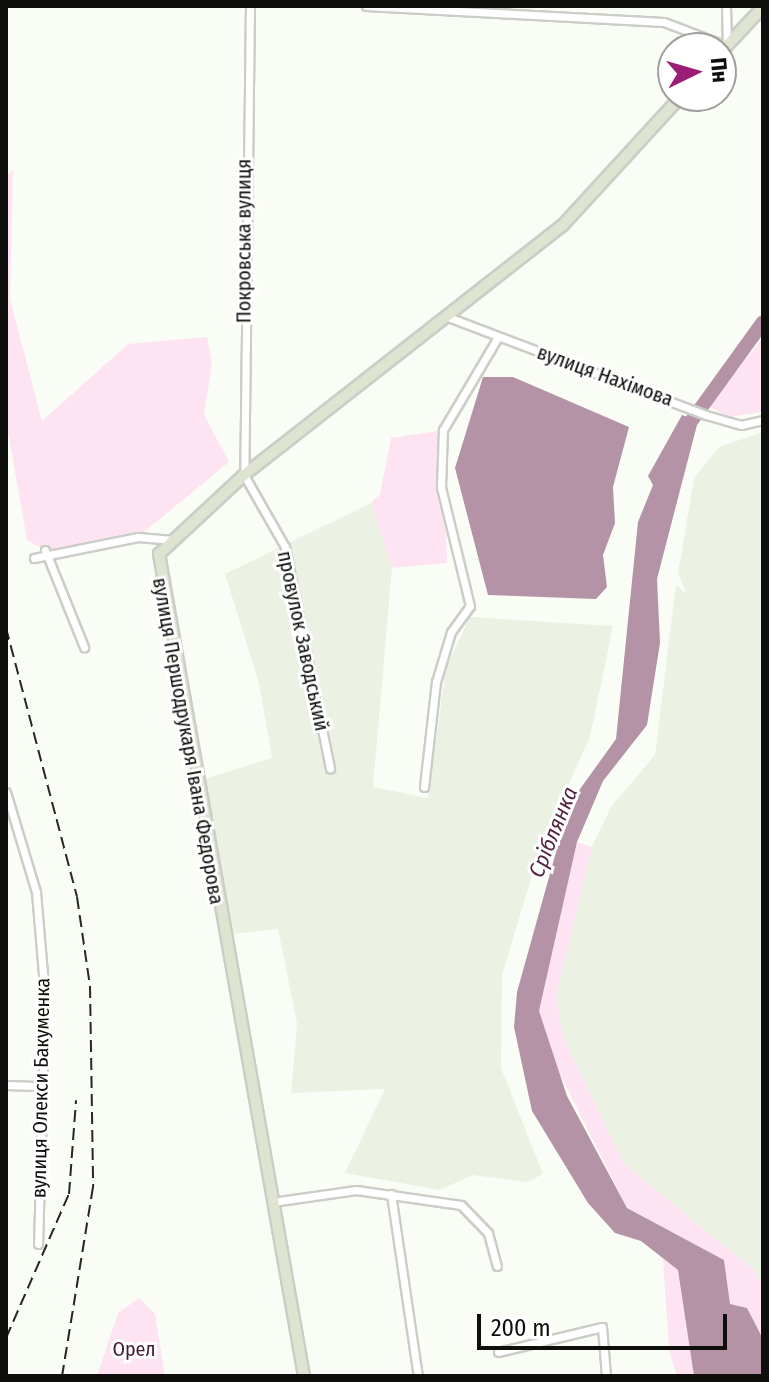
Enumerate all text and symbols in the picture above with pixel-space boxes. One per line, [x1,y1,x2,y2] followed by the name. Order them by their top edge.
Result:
[657,32,737,112] north arrow
[705,56,734,84] text: Пн
[232,159,256,323] street label: Покровська вулиця
[534,340,676,412] street label: вулиця Нахімова
[272,549,334,733] street label: провулок Заводський
[147,576,229,906] street label: вулиця Першодрукаря Івана Федорова
[523,783,583,881] water label: Сріблянка
[27,978,55,1198] street label: вулиця Олекси Бакуменка
[481,1298,731,1348] scale bar
[491,1314,551,1342] text: 200 m
[112,1337,156,1361] park label: Орел

